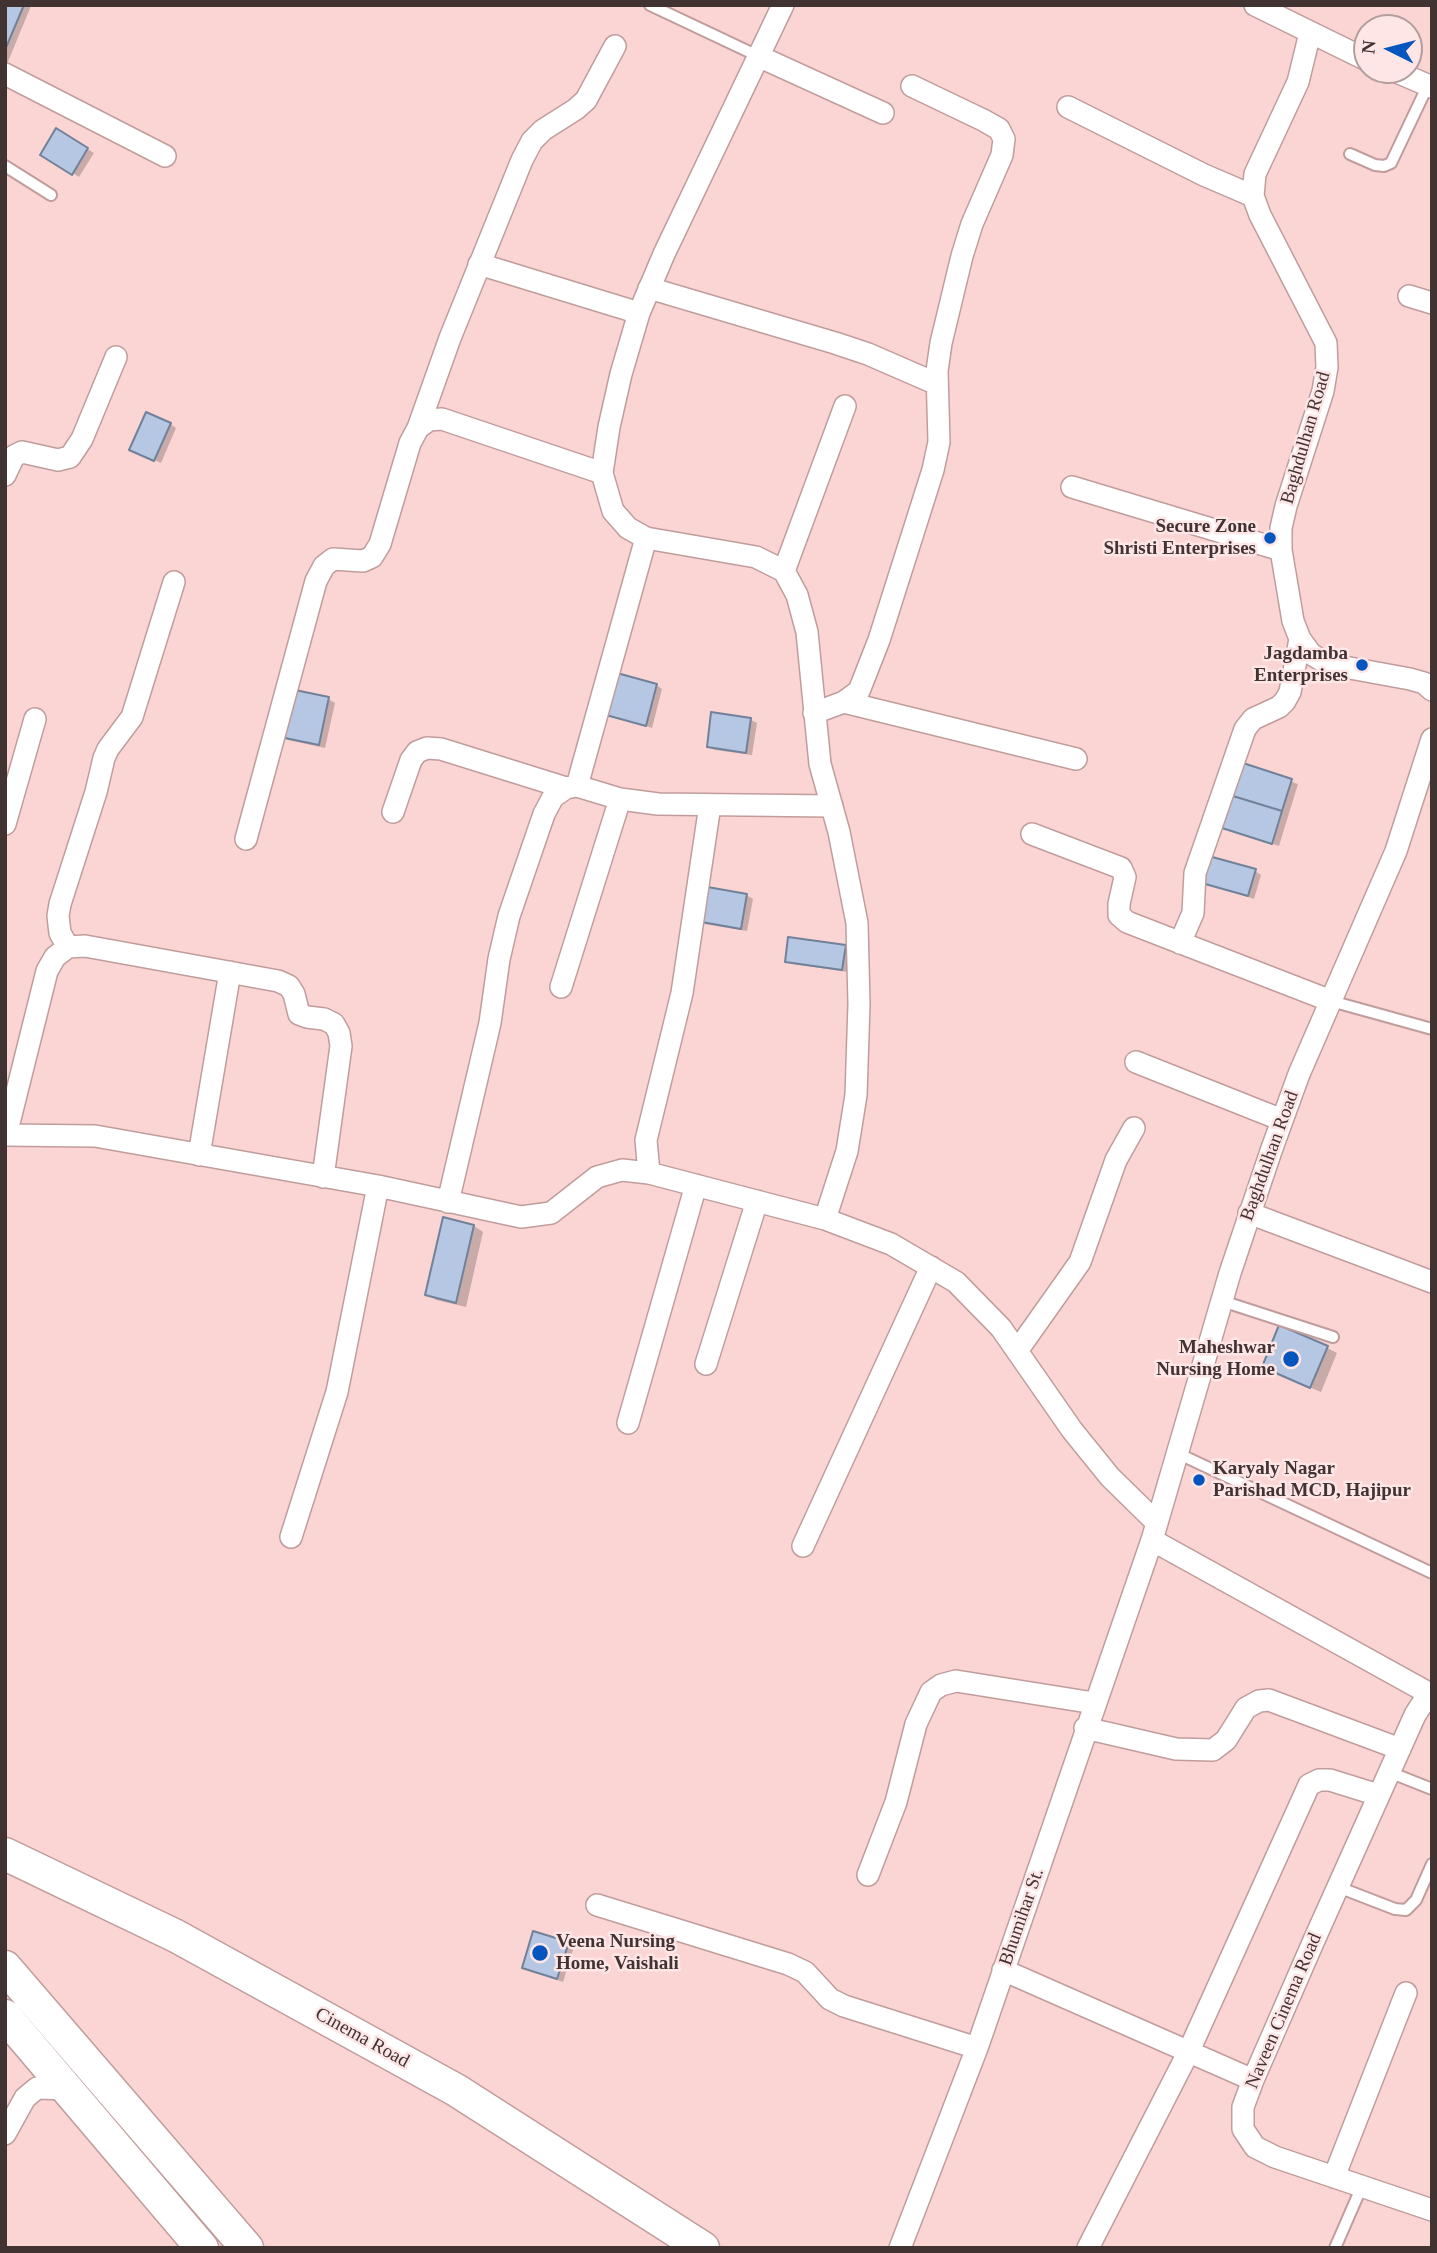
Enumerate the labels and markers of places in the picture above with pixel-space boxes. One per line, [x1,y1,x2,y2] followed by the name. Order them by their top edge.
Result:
[1103,516,1256,560] place label: Secure Zone Shristi Enterprises
[1262,530,1278,546] marker: Secure Zone Shristi Enterprises
[1254,643,1348,687] place label: Jagdamba Enterprises
[1354,657,1370,673] marker: Jagdamba Enterprises
[1156,1337,1275,1381] place label: Maheshwar Nursing Home
[1281,1349,1301,1369] marker: Maheshwar Nursing Home
[1213,1458,1411,1502] place label: Karyaly Nagar Parishad MCD, Hajipur
[1191,1472,1207,1488] marker: Karyaly Nagar Parishad MCD, Hajipur
[556,1931,679,1975] place label: Veena Nursing Home, Vaishali
[530,1943,550,1963] marker: Veena Nursing Home, Vaishali

